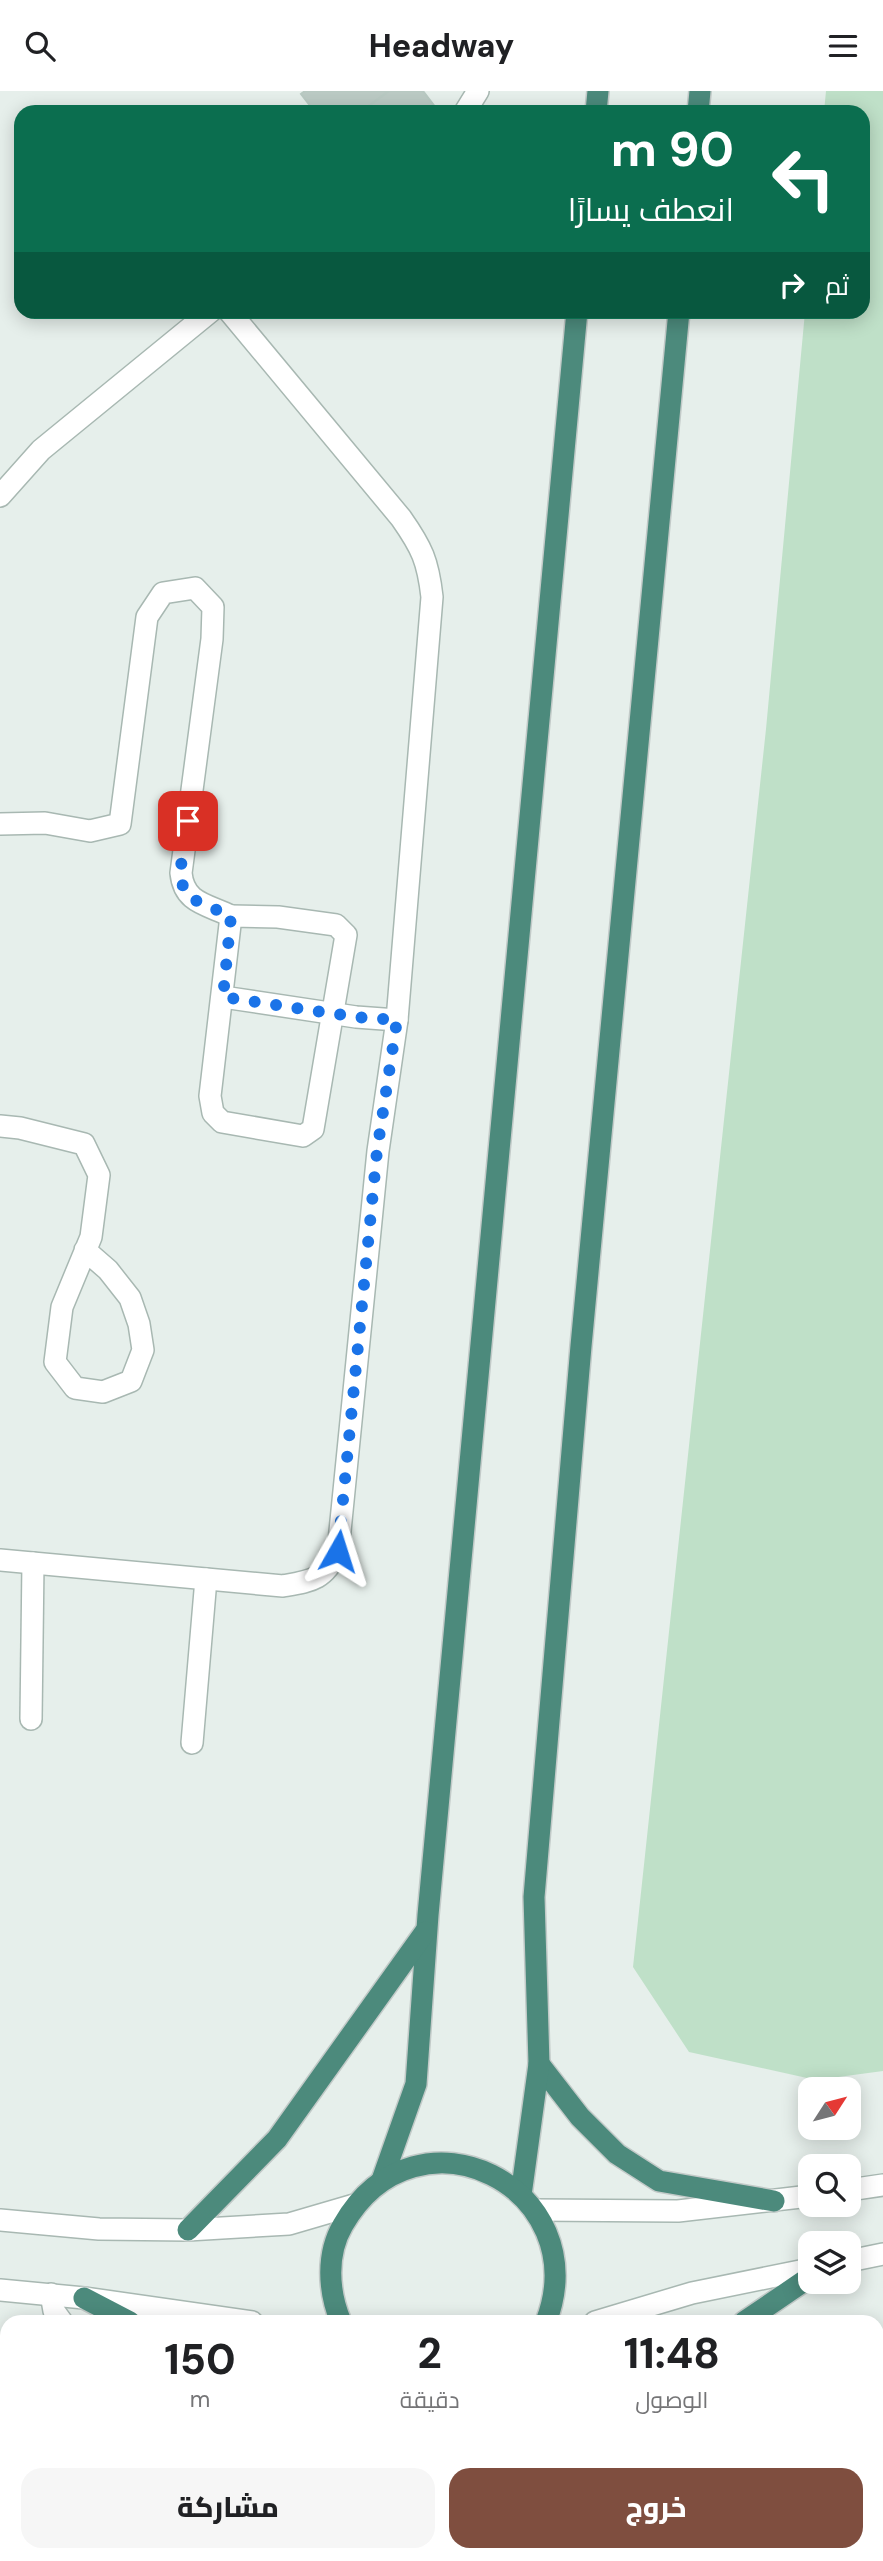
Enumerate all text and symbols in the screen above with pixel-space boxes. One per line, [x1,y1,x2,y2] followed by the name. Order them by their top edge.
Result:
[369,25,514,67] text: Headway
[21,27,59,65] icon: search
[824,27,862,65] icon: menu
[611,117,734,181] text: 90 m
[758,133,849,224] icon: left
[568,189,734,231] text: انعطف يسارًا
[773,266,811,304] icon: right
[825,269,849,303] text: ثم
[158,791,218,851] pin
[169,802,207,840] icon: arrive
[301,1514,375,1588] position arrow
[798,2077,861,2140] north arrow
[798,2077,861,2294] map controls
[798,2154,861,2217] button: search
[798,2231,861,2294] button: layers
[417,2326,442,2381] text: 2
[624,2326,720,2381] text: 11:48
[164,2332,236,2387] text: 150
[190,2384,210,2414] text: m
[400,2385,460,2415] text: دقيقة
[635,2385,708,2415] text: الوصول
[21,2468,435,2548] button: مشاركة
[449,2468,863,2548] button: خروج

